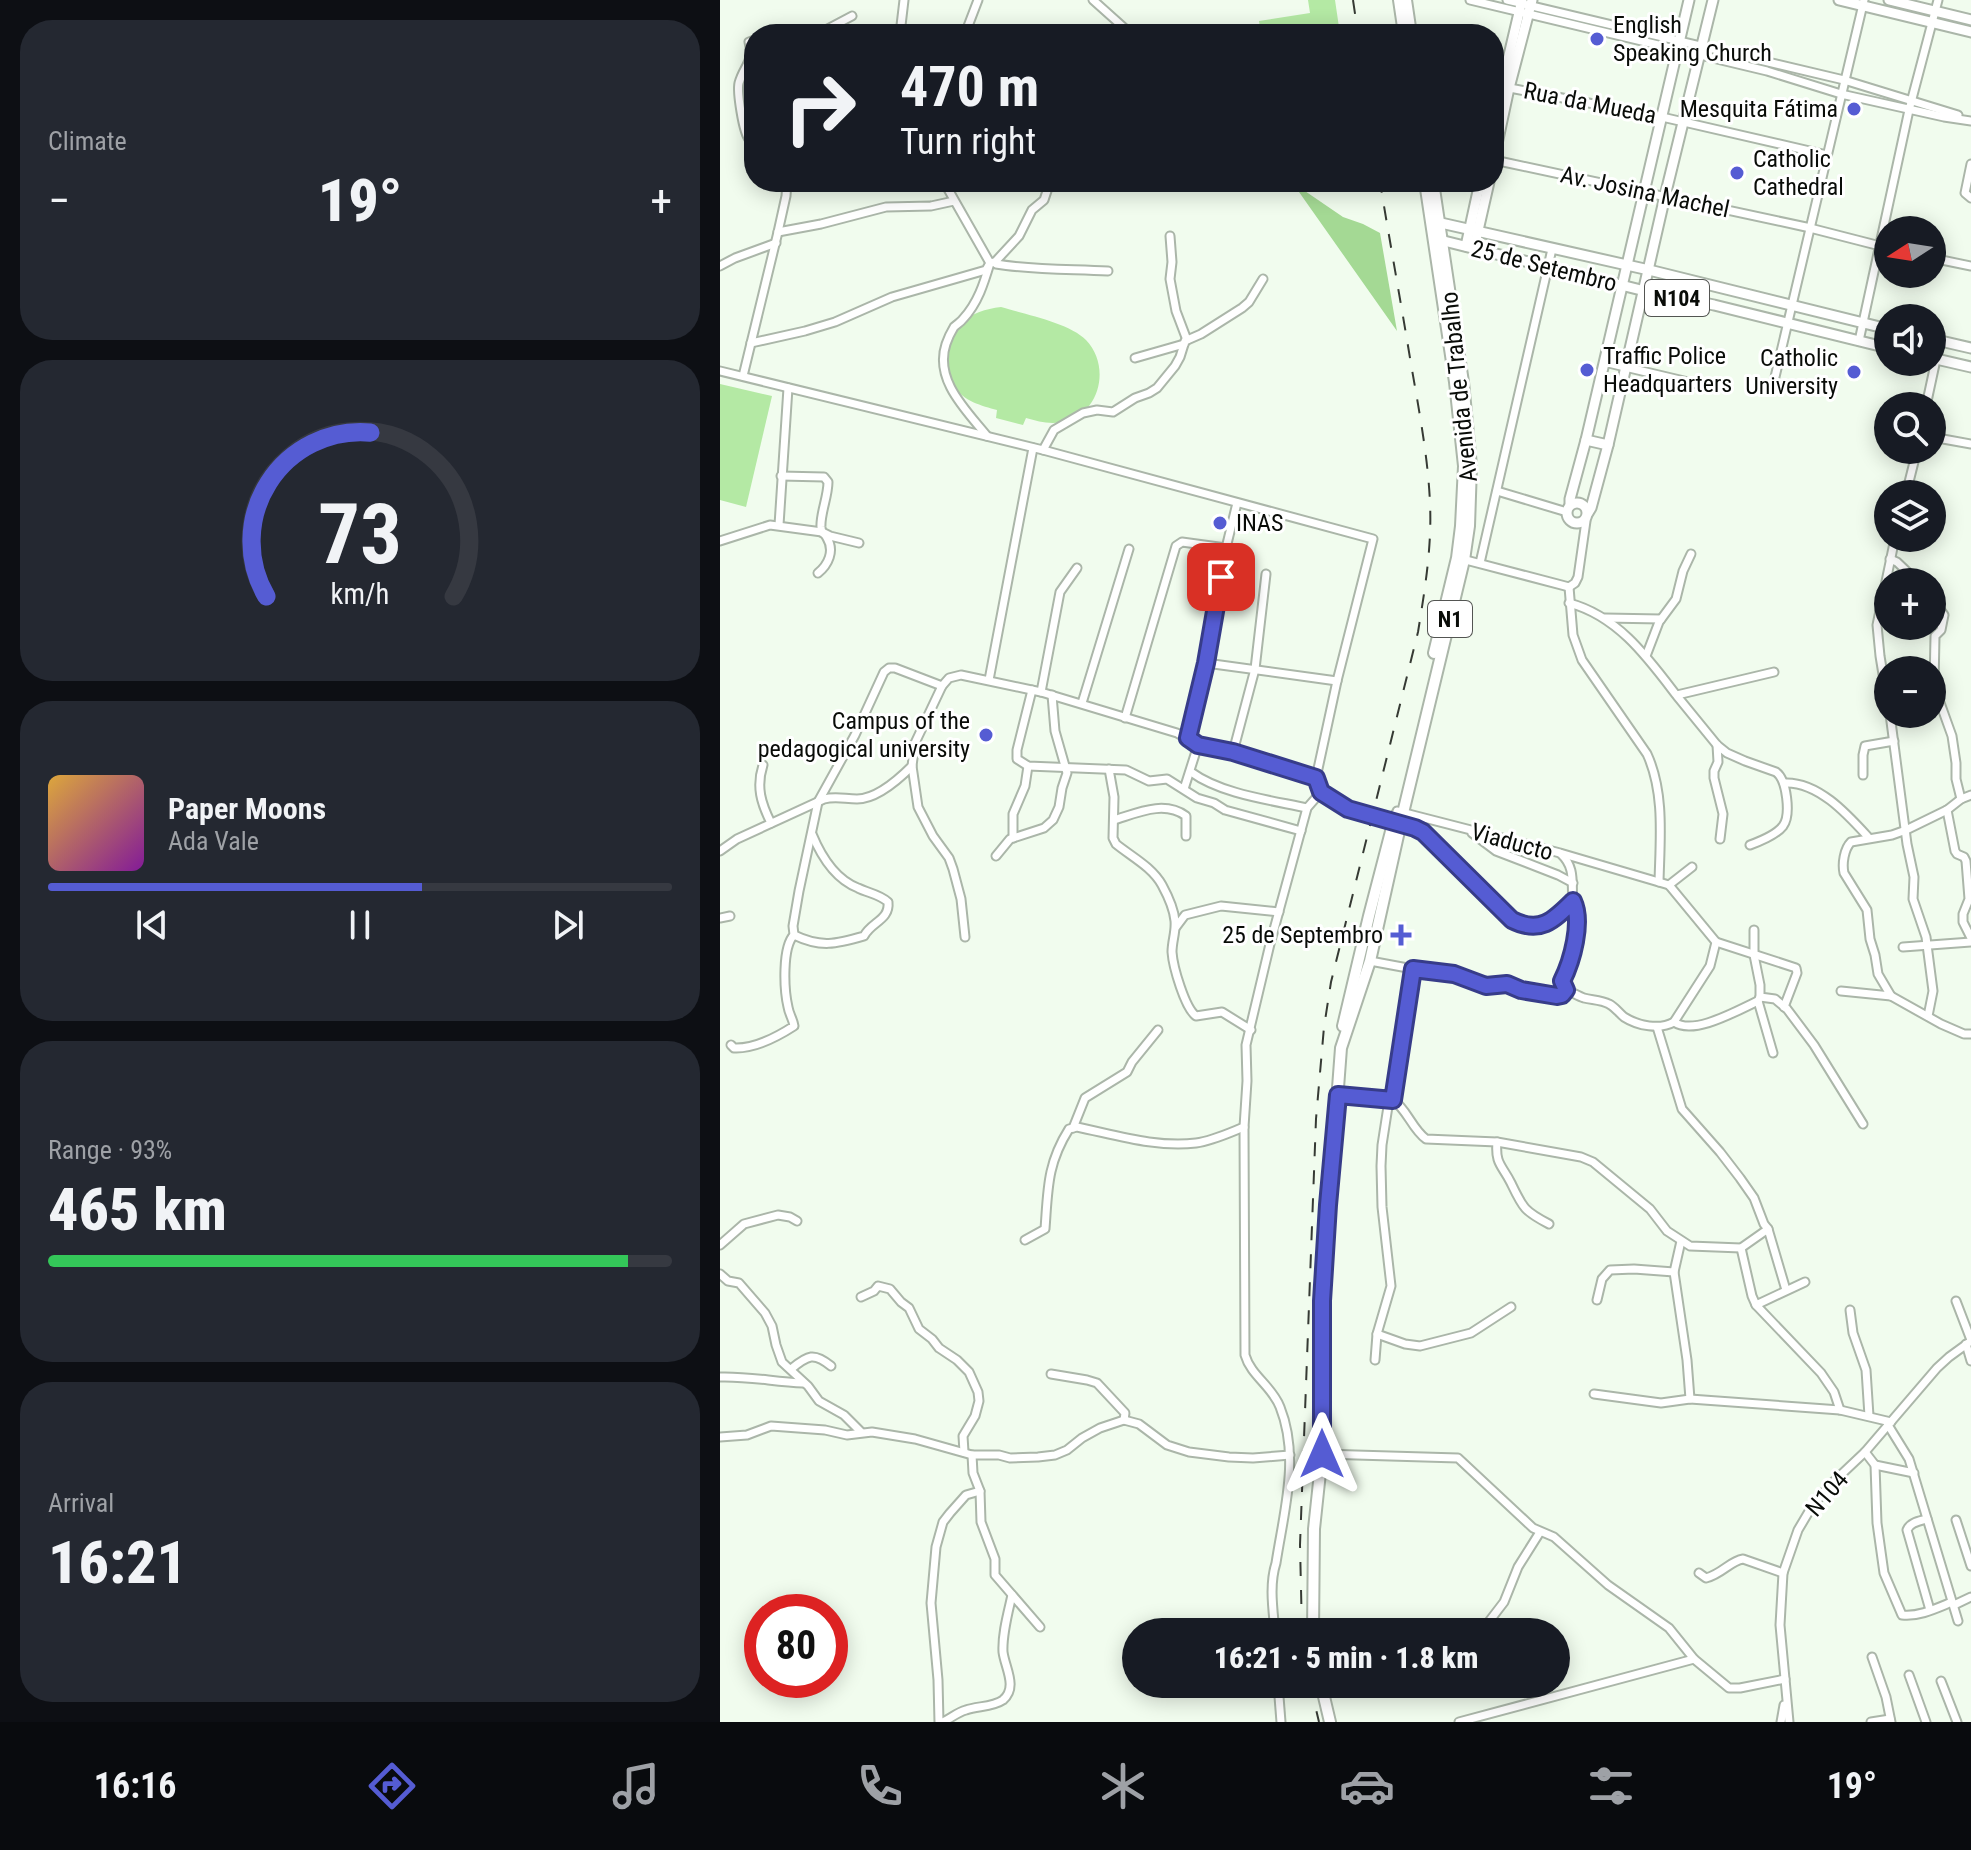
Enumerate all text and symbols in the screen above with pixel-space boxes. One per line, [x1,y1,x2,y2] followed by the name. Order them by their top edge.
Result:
[1613,11,1772,67] place label: English Speaking Church
[1588,30,1606,48] marker: English Speaking Church
[900,54,1039,120] text: 470 m
[768,56,872,160] icon: right
[1521,76,1659,130] street label: Rua da Mueda
[1680,95,1838,123] place label: Mesquita Fátima
[1845,100,1863,118] marker: Mesquita Fátima
[900,121,1036,163] text: Turn right
[48,126,127,156] text: Climate
[1753,145,1844,201] place label: Catholic Cathedral
[1558,160,1732,224] street label: Av. Josina Machel
[1728,164,1746,182] marker: Catholic Cathedral
[318,165,402,236] text: 19°
[48,175,70,227] text: −
[650,175,672,227] text: +
[1874,216,1946,288] north arrow
[1874,216,1946,728] map controls
[1468,234,1620,298] street label: 25 de Setembro
[1645,280,1709,316] road number: N104
[1435,290,1483,484] street label: Avenida de Trabalho
[1874,304,1946,376] button: sound
[1603,342,1732,398] place label: Traffic Police Headquarters
[1745,344,1838,400] place label: Catholic University
[1578,361,1596,379] marker: Traffic Police Headquarters
[1845,363,1863,381] marker: Catholic University
[1874,392,1946,464] button: search
[1874,480,1946,552] button: layers
[318,485,402,582] text: 73
[1236,509,1283,537] place label: INAS
[1211,514,1229,532] marker: INAS
[1187,543,1255,611] pin
[1199,555,1243,599] icon: arrive
[1874,568,1946,640] button: +
[331,577,389,611] text: km/h
[1428,601,1472,637] road number: N1
[1874,656,1946,728] button: −
[758,707,970,763] place label: Campus of the pedagogical university
[977,726,995,744] marker: Campus of the pedagogical university
[168,791,326,826] text: Paper Moons
[1468,818,1556,866] street label: Viaducto
[168,826,259,856] text: Ada Vale
[130,903,174,947] icon: previous
[338,903,382,947] icon: pause
[546,903,590,947] icon: next
[1222,921,1383,949] place label: 25 de Septembro
[1390,924,1412,946] marker: 25 de Septembro
[48,1135,172,1165] text: Range · 93%
[48,1174,227,1245] text: 465 km
[1280,1412,1364,1496] position arrow
[1800,1466,1854,1522] street label: N104
[48,1488,114,1518] text: Arrival
[48,1527,187,1598] text: 16:21
[744,1594,848,1698] speed limit sign: 80
[1214,1640,1478,1675] text: 16:21 · 5 min · 1.8 km
[364,1758,420,1814] icon: directions
[608,1758,664,1814] icon: music
[852,1758,908,1814] icon: phone
[1095,1758,1151,1814] icon: climate
[1339,1758,1395,1814] icon: car
[1583,1758,1639,1814] icon: filters
[94,1765,176,1807] text: 16:16
[1827,1765,1877,1807] text: 19°

